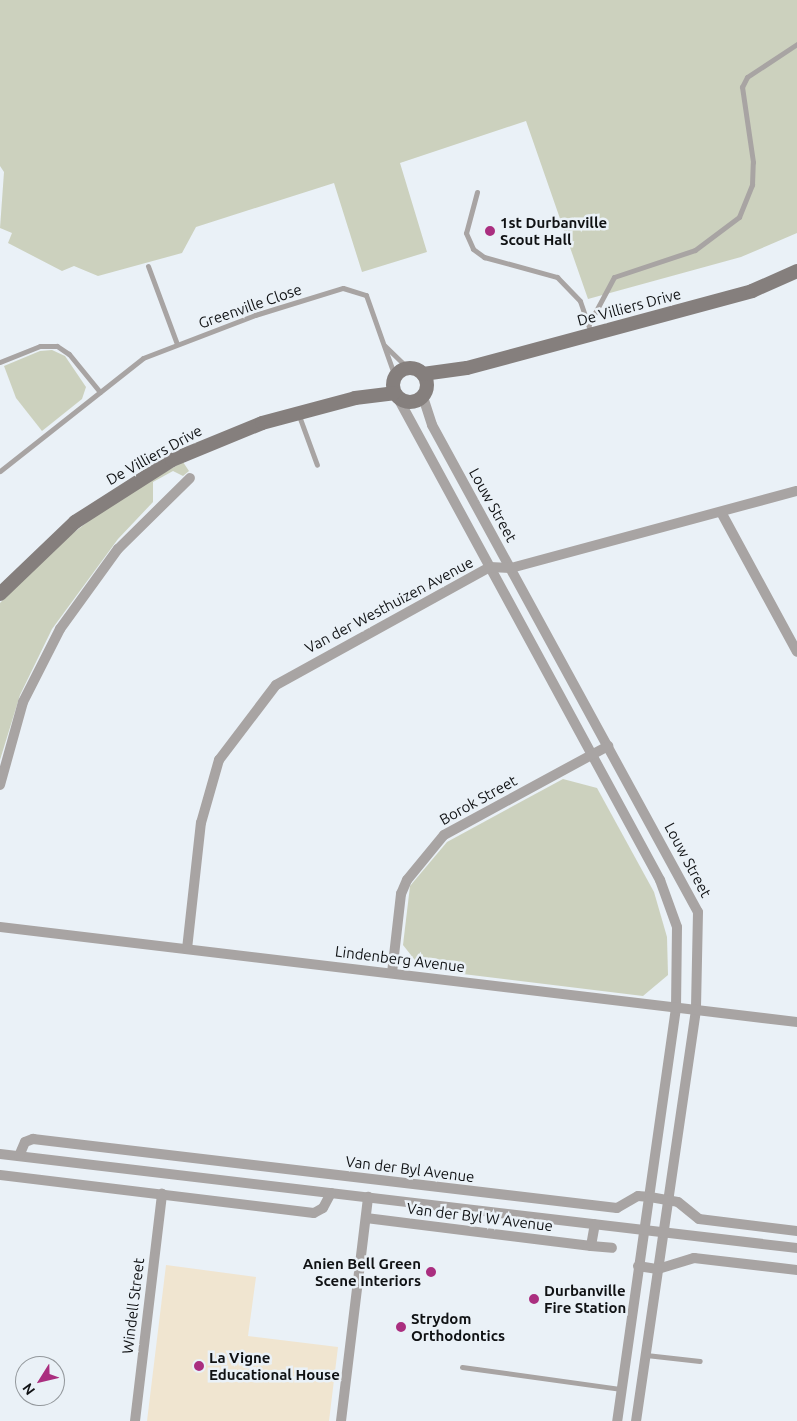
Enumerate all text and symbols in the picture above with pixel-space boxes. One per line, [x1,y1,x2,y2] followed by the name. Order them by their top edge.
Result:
[500,213,607,248] place label: 1st Durbanville Scout Hall
[484,225,496,237] marker: 1st Durbanville Scout Hall
[196,280,304,332] street label: Greenville Close
[575,284,683,330] street label: De Villiers Drive
[103,421,205,489] street label: De Villiers Drive
[465,465,521,545] street label: Louw Street
[302,553,476,657] street label: Van der Westhuizen Avenue
[436,771,520,829] street label: Borok Street
[661,820,715,900] street label: Louw Street
[334,942,466,976] street label: Lindenberg Avenue
[344,1152,476,1186] street label: Van der Byl Avenue
[406,1199,554,1235] street label: Van der Byl W Avenue
[303,1254,421,1289] place label: Anien Bell Green Scene Interiors
[118,1257,148,1355] street label: Windell Street
[425,1266,437,1278] marker: Anien Bell Green Scene Interiors
[544,1281,626,1316] place label: Durbanville Fire Station
[528,1293,540,1305] marker: Durbanville Fire Station
[411,1309,505,1344] place label: Strydom Orthodontics
[395,1321,407,1333] marker: Strydom Orthodontics
[209,1348,340,1383] place label: La Vigne Educational House
[15,1356,65,1406] north arrow
[193,1360,205,1372] marker: La Vigne Educational House
[19,1380,38,1398] text: N

